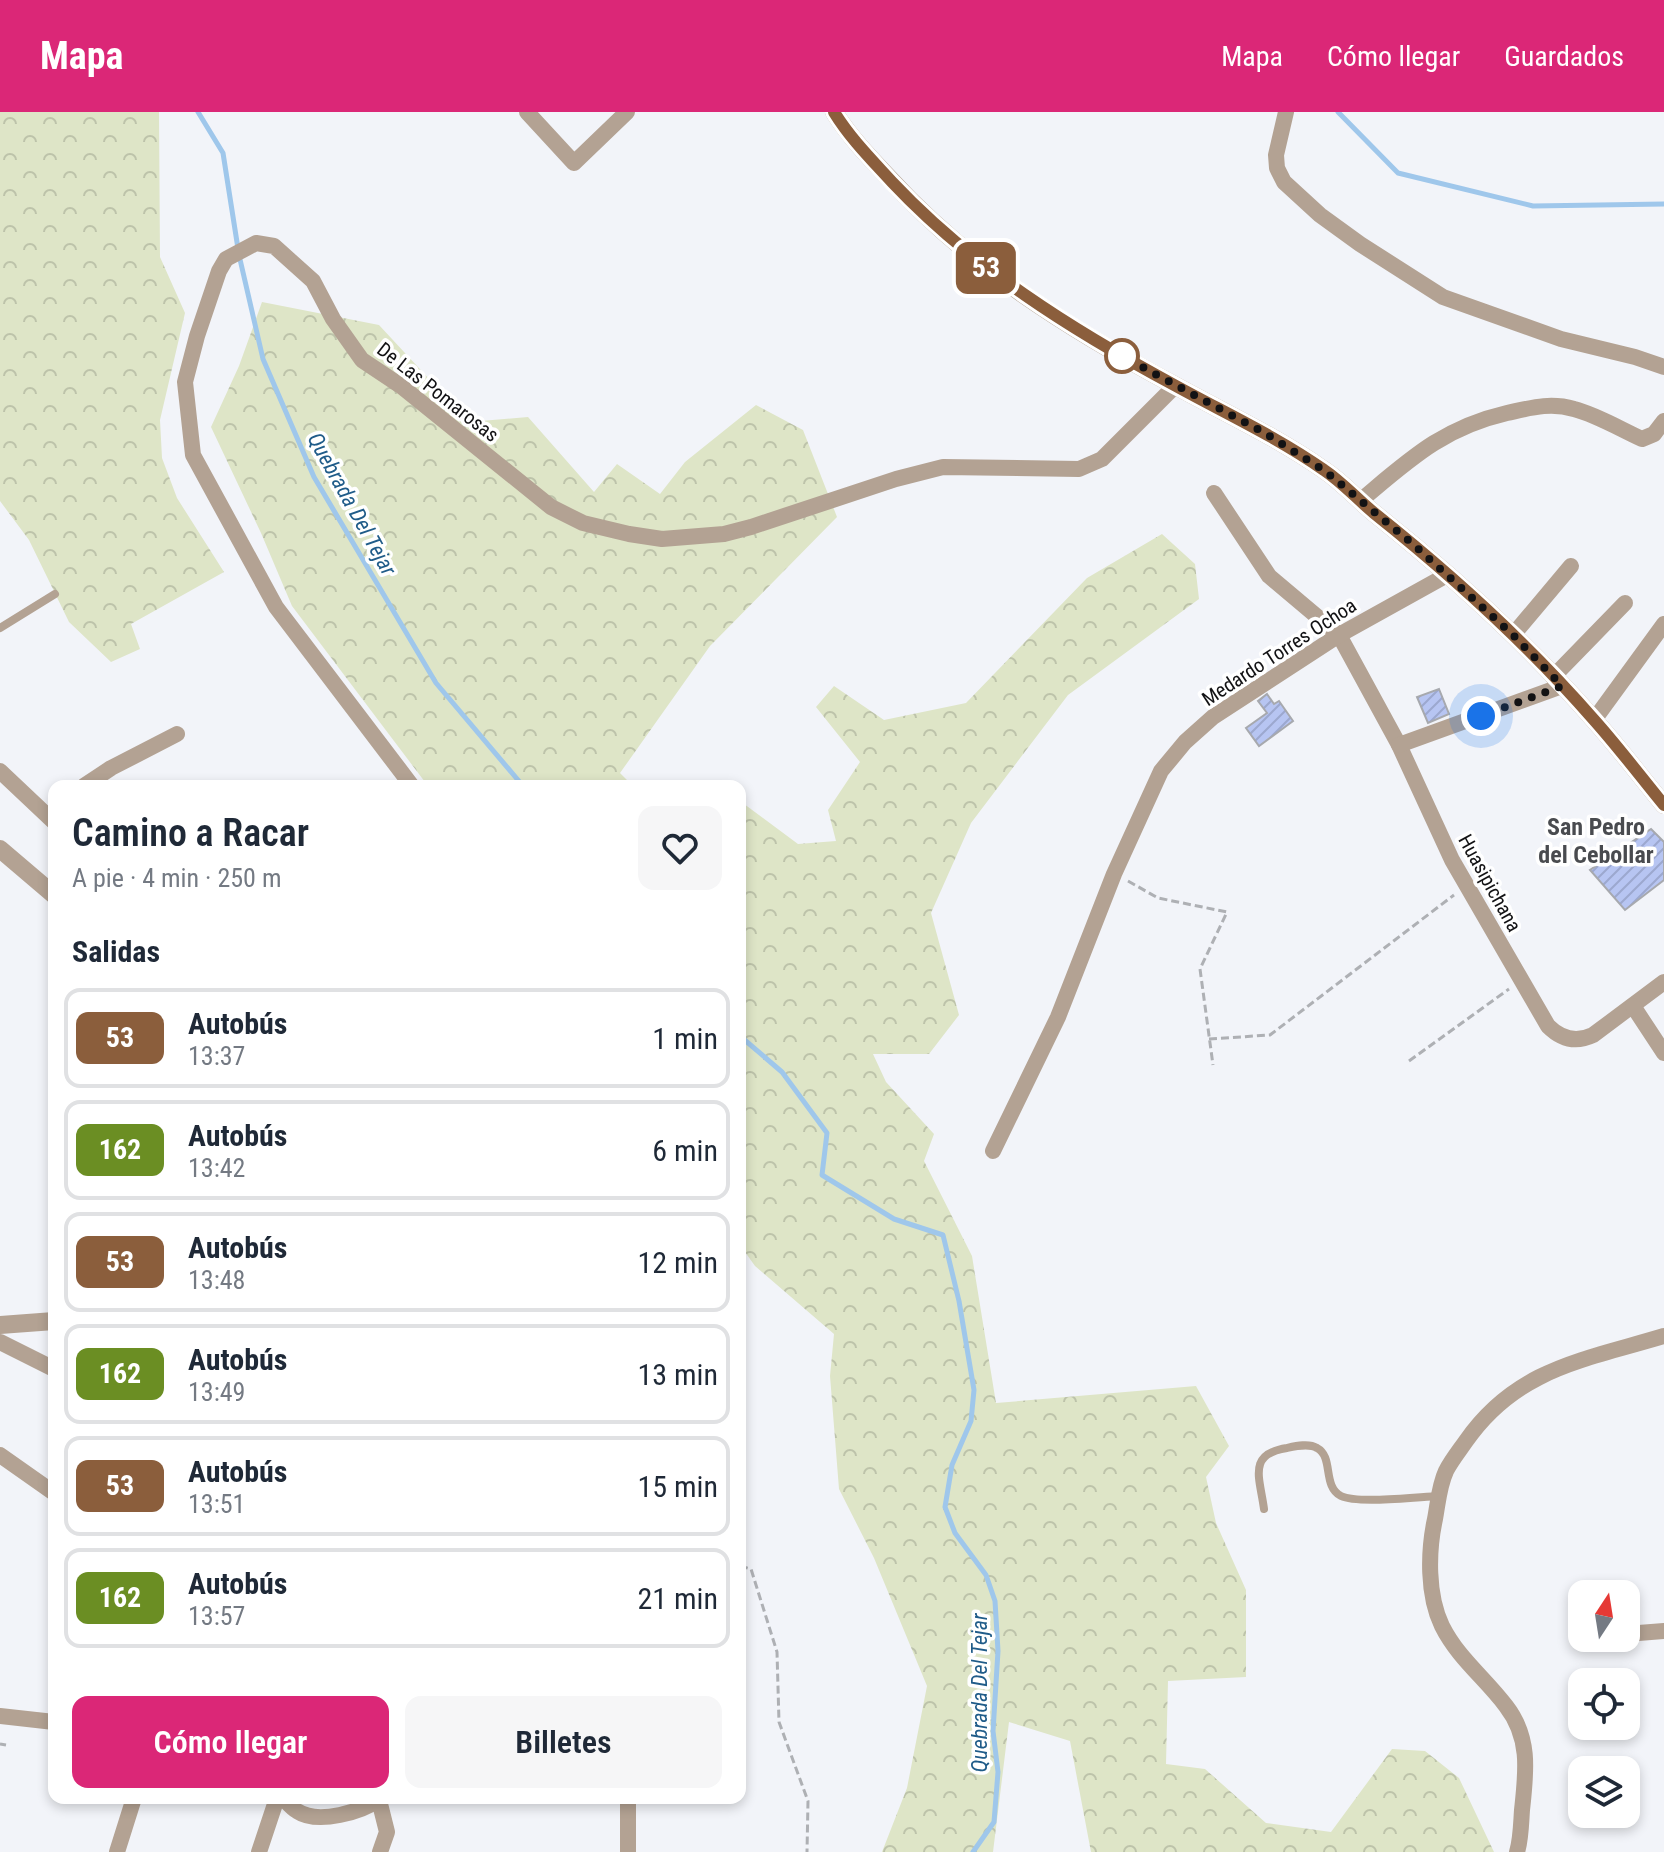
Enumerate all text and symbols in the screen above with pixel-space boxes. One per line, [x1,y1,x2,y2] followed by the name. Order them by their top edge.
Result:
[40,34,123,78] text: Mapa
[1221,40,1283,73] text: Mapa
[1327,40,1460,73] text: Cómo llegar
[1504,40,1624,73] text: Guardados
[950,242,1022,294] line badge: 53
[972,251,1000,284] text: 53
[372,337,504,447] street label: De Las Pomarosas
[1105,339,1139,373] unlabelled marker
[303,428,402,580] water label: Quebrada Del Tejar
[1197,593,1361,711] street label: Medardo Torres Ochoa
[1461,696,1501,736] your location
[638,806,722,890] button: heart
[72,811,309,855] text: Camino a Racar
[1538,813,1654,869] district label: San Pedro del Cebollar
[1453,830,1527,936] street label: Huasipichana
[72,863,281,893] text: A pie · 4 min · 250 m
[72,934,160,969] text: Salidas
[188,1006,287,1041] text: Autobús
[106,1021,134,1054] text: 53
[652,1021,718,1056] text: 1 min
[188,1041,245,1071] text: 13:37
[188,1118,287,1153] text: Autobús
[99,1133,141,1166] text: 162
[652,1133,718,1168] text: 6 min
[188,1153,245,1183] text: 13:42
[188,1230,287,1265] text: Autobús
[106,1245,134,1278] text: 53
[637,1245,718,1280] text: 12 min
[188,1265,245,1295] text: 13:48
[188,1342,287,1377] text: Autobús
[99,1357,141,1390] text: 162
[637,1357,718,1392] text: 13 min
[188,1377,245,1407] text: 13:49
[188,1454,287,1489] text: Autobús
[106,1469,134,1502] text: 53
[637,1469,718,1504] text: 15 min
[188,1489,245,1519] text: 13:51
[188,1566,287,1601] text: Autobús
[1568,1580,1640,1652] north arrow
[1568,1580,1640,1828] map controls
[99,1581,141,1614] text: 162
[637,1581,718,1616] text: 21 min
[188,1601,245,1631] text: 13:57
[967,1613,992,1773] water label: Quebrada Del Tejar
[1568,1668,1640,1740] button: locate
[72,1696,389,1788] button: Cómo llegar
[405,1696,722,1788] button: Billetes
[1568,1756,1640,1828] button: layers

